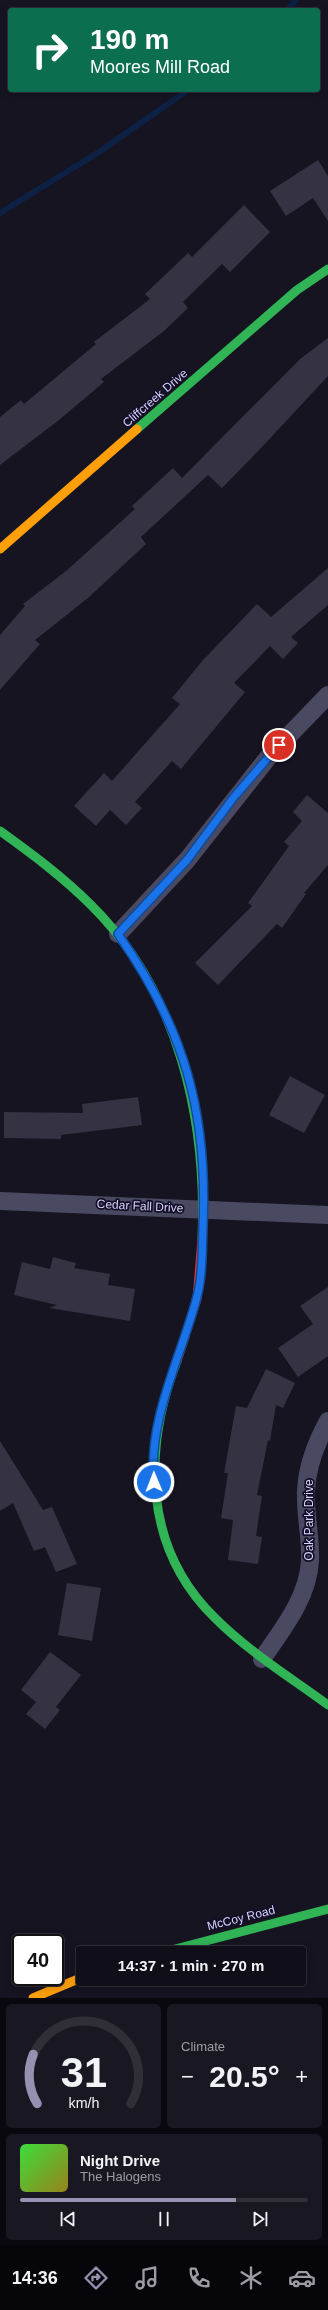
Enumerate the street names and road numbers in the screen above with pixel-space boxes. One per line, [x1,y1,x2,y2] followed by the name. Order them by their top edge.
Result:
[120,366,190,430] street label: Cliffcreek Drive
[96,1197,184,1215] street label: Cedar Fall Drive
[302,1479,316,1561] street label: Oak Park Drive
[206,1903,276,1933] street label: McCoy Road

